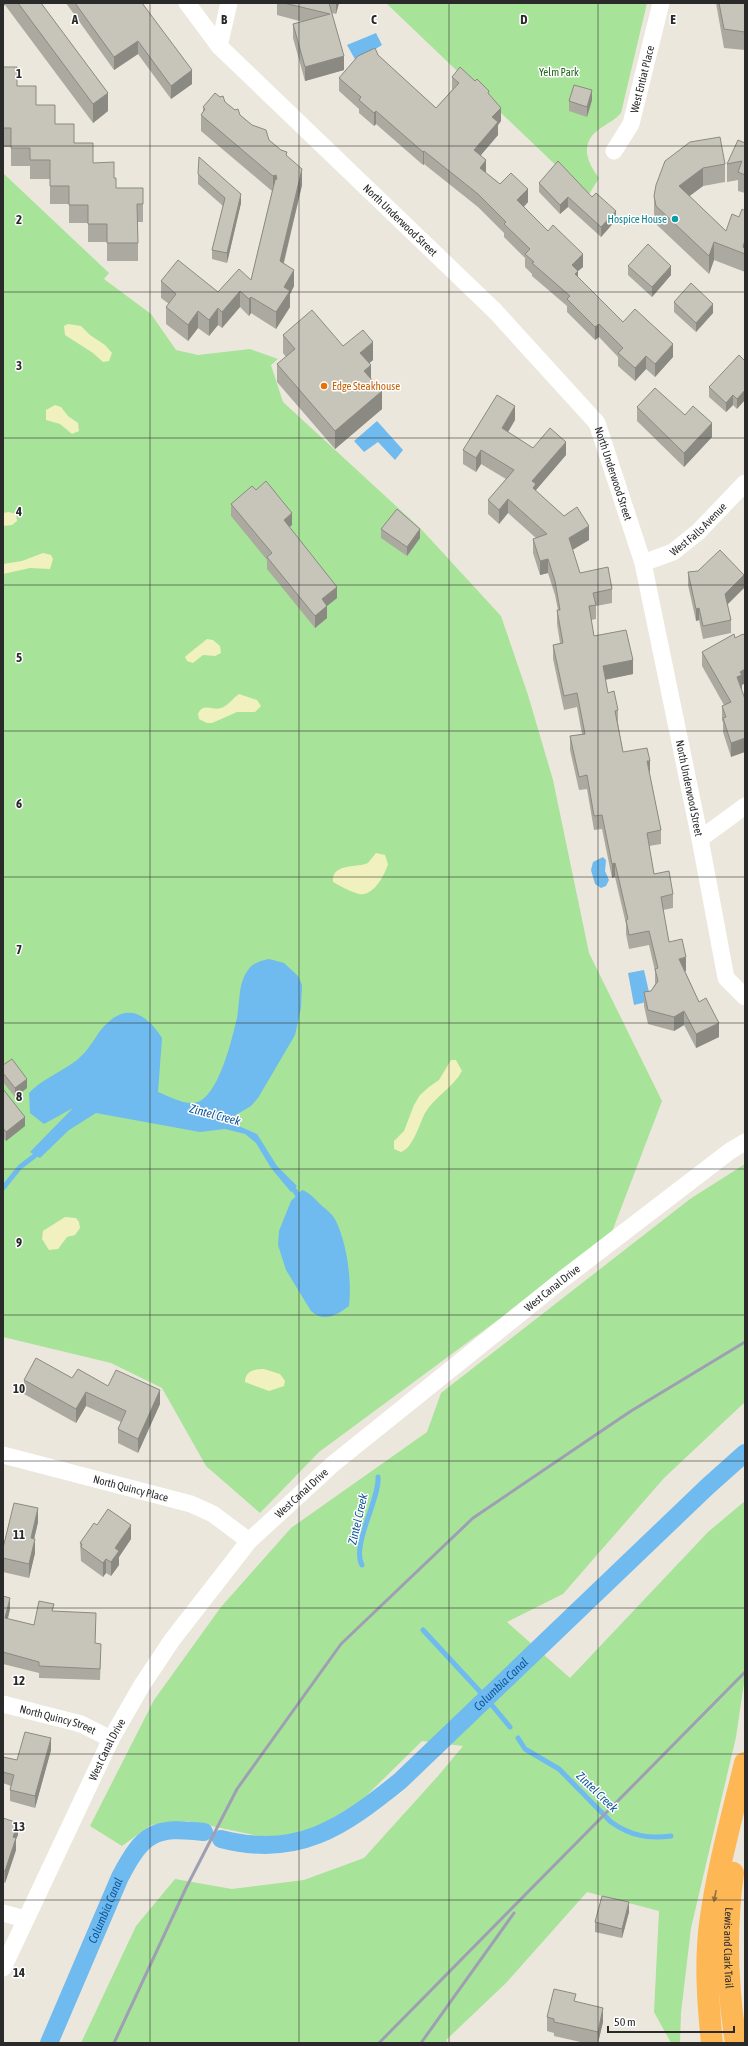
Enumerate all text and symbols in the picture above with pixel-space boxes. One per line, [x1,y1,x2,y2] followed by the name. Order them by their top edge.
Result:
[71,12,79,27] text: A
[221,12,228,27] text: B
[371,12,377,27] text: C
[520,12,528,27] text: D
[670,12,676,27] text: E
[628,44,656,114] street label: West Entiat Place
[16,66,22,81] text: 1
[539,66,579,78] park label: Yelm Park
[361,182,440,258] street label: North Underwood Street
[16,212,22,227] text: 2
[607,213,667,225] place label: Hospice House
[670,214,680,224] marker: Hospice House
[16,358,22,373] text: 3
[332,380,400,392] place label: Edge Steakhouse
[319,381,329,391] marker: Edge Steakhouse
[593,425,635,522] street label: North Underwood Street
[668,500,729,558] street label: West Falls Avenue
[15,504,22,519] text: 4
[16,650,22,665] text: 5
[674,739,705,837] street label: North Underwood Street
[16,796,22,811] text: 6
[16,942,22,957] text: 7
[16,1089,22,1104] text: 8
[188,1101,243,1129] water label: Zintel Creek
[16,1235,22,1250] text: 9
[522,1262,582,1314] street label: West Canal Drive
[13,1381,25,1396] text: 10
[272,1466,330,1520] street label: West Canal Drive
[92,1473,170,1504] street label: North Quincy Place
[345,1491,371,1546] water label: Zintel Creek
[13,1527,25,1542] text: 11
[471,1655,531,1714] water label: Columbia Canal
[13,1673,25,1688] text: 12
[19,1703,98,1736] street label: North Quincy Street
[86,1716,127,1782] street label: West Canal Drive
[573,1769,621,1816] water label: Zintel Creek
[13,1819,25,1834] text: 13
[85,1876,126,1946] water label: Columbia Canal
[711,1890,717,1902] one-way arrow
[722,1907,736,1989] street label: Lewis and Clark Trail
[13,1965,25,1980] text: 14
[608,2008,734,2034] scale bar
[614,2015,636,2029] text: 50 m

